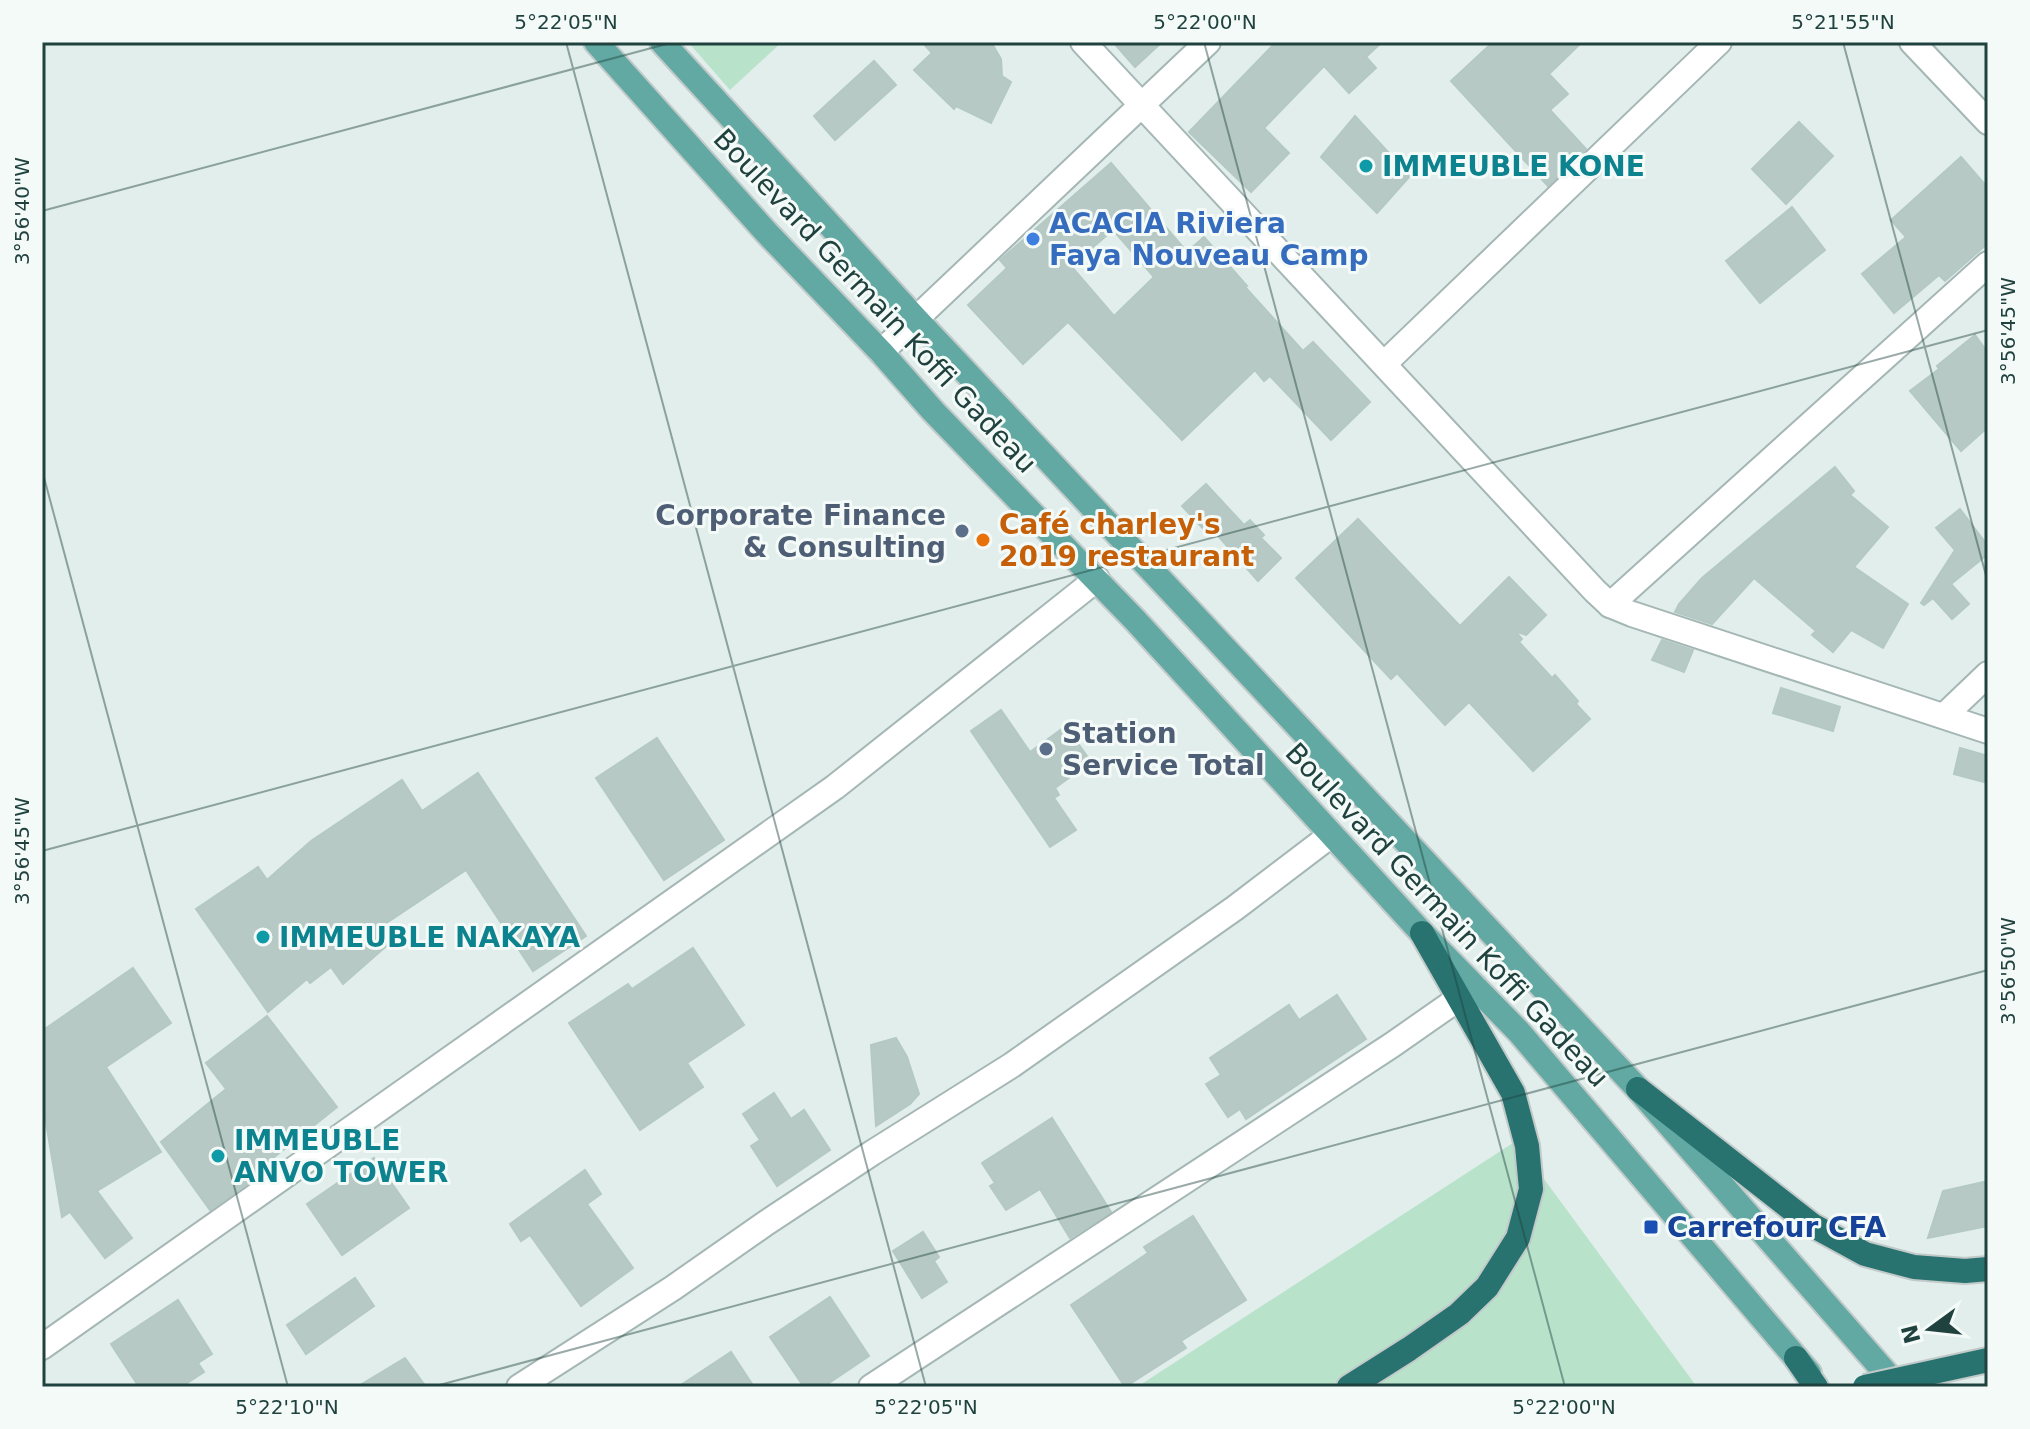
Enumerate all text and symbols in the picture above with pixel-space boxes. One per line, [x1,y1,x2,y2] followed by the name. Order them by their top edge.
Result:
[514,10,618,34] text: 5°22'05"N
[1153,10,1257,34] text: 5°22'00"N
[1791,10,1895,34] text: 5°21'55"N
[707,122,1043,480] street label: Boulevard Germain Koffi Gadeau
[1382,150,1645,183] place label: IMMEUBLE KONE
[10,157,34,265] text: 3°56'40"W
[1357,157,1375,175] marker: IMMEUBLE KONE
[1049,207,1369,272] place label: ACACIA Riviera Faya Nouveau Camp
[1024,230,1042,248] marker: ACACIA Riviera Faya Nouveau Camp
[1996,277,2020,385] text: 3°56'45"W
[655,499,946,564] place label: Corporate Finance & Consulting
[999,508,1254,573] place label: Café charley's 2019 restaurant
[953,522,971,540] marker: Corporate Finance & Consulting
[974,531,992,549] marker: Café charley's 2019 restaurant
[1062,717,1265,782] place label: Station Service Total
[1279,736,1615,1094] street label: Boulevard Germain Koffi Gadeau
[1037,740,1055,758] marker: Station Service Total
[10,797,34,905] text: 3°56'45"W
[1996,917,2020,1025] text: 3°56'50"W
[279,921,580,954] place label: IMMEUBLE NAKAYA
[254,928,272,946] marker: IMMEUBLE NAKAYA
[234,1124,448,1189] place label: IMMEUBLE ANVO TOWER
[209,1147,227,1165] marker: IMMEUBLE ANVO TOWER
[1667,1211,1886,1244] place label: Carrefour CFA
[1642,1218,1660,1236] marker: Carrefour CFA
[1890,1289,1970,1369] north arrow
[1897,1322,1926,1346] text: N
[235,1395,339,1419] text: 5°22'10"N
[874,1395,978,1419] text: 5°22'05"N
[1512,1395,1616,1419] text: 5°22'00"N

